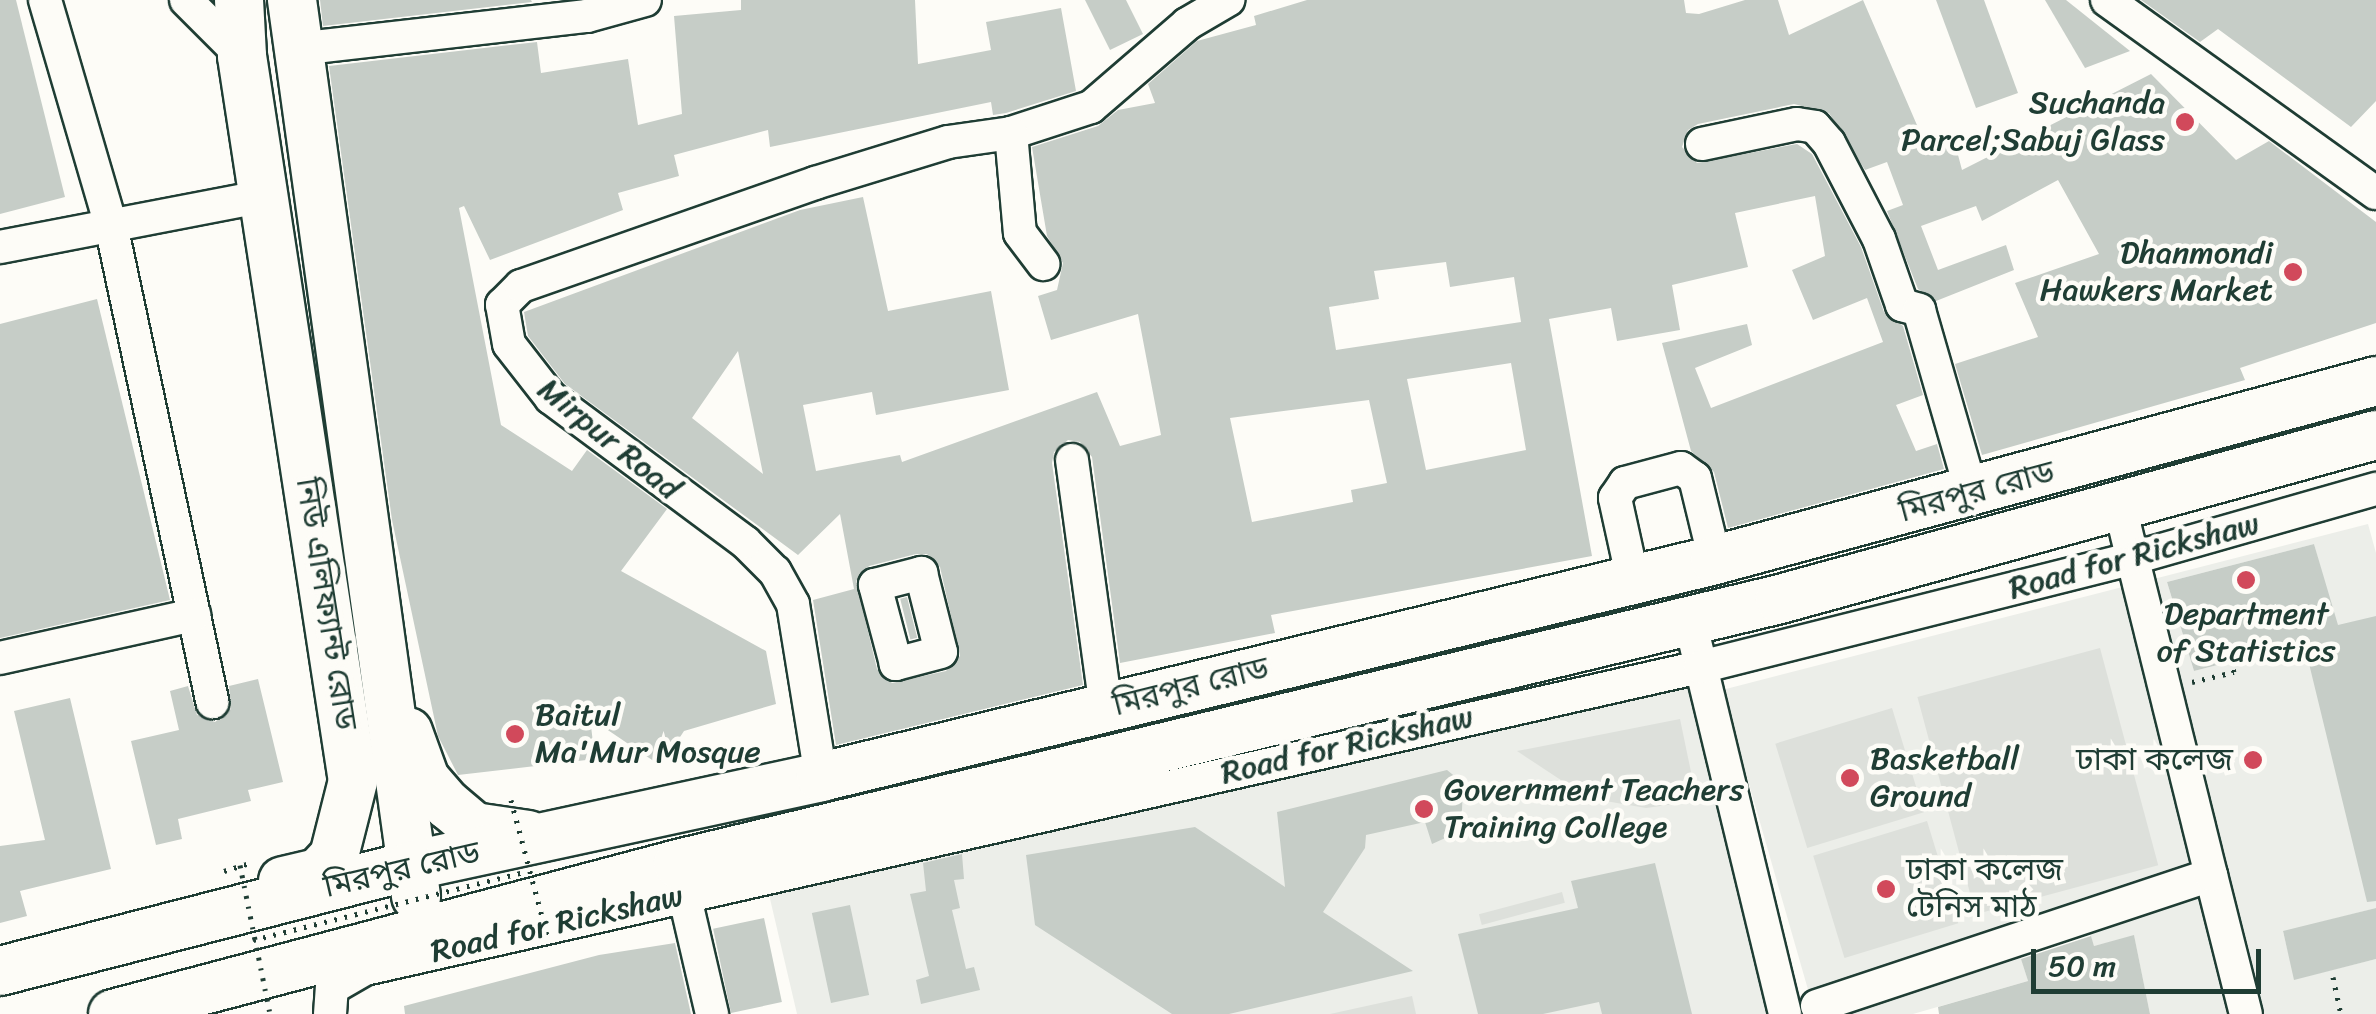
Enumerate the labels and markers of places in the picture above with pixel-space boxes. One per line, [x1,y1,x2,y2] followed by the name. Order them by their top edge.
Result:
[1903,85,2165,160] place label: Suchanda Parcel;Sabuj Glass
[2174,111,2196,133] marker: Suchanda Parcel;Sabuj Glass
[2041,235,2273,310] place label: Dhanmondi Hawkers Market
[2282,261,2304,283] marker: Dhanmondi Hawkers Market
[2235,569,2257,591] marker: Department of Statistics
[2158,596,2334,671] place label: Department of Statistics
[535,697,760,772] place label: Baitul Ma'Mur Mosque
[504,723,526,745] marker: Baitul Ma'Mur Mosque
[1870,741,2019,816] place label: Basketball Ground
[2076,741,2233,779] place label: ঢাকা কলেজ
[2242,749,2264,771] marker: ঢাকা কলেজ
[1839,767,1861,789] marker: Basketball Ground
[1444,772,1744,847] place label: Government Teachers Training College
[1413,798,1435,820] marker: Government Teachers Training College
[1906,852,2063,927] place label: ঢাকা কলেজ টেনিস মাঠ
[1875,878,1897,900] marker: ঢাকা কলেজ টেনিস মাঠ

